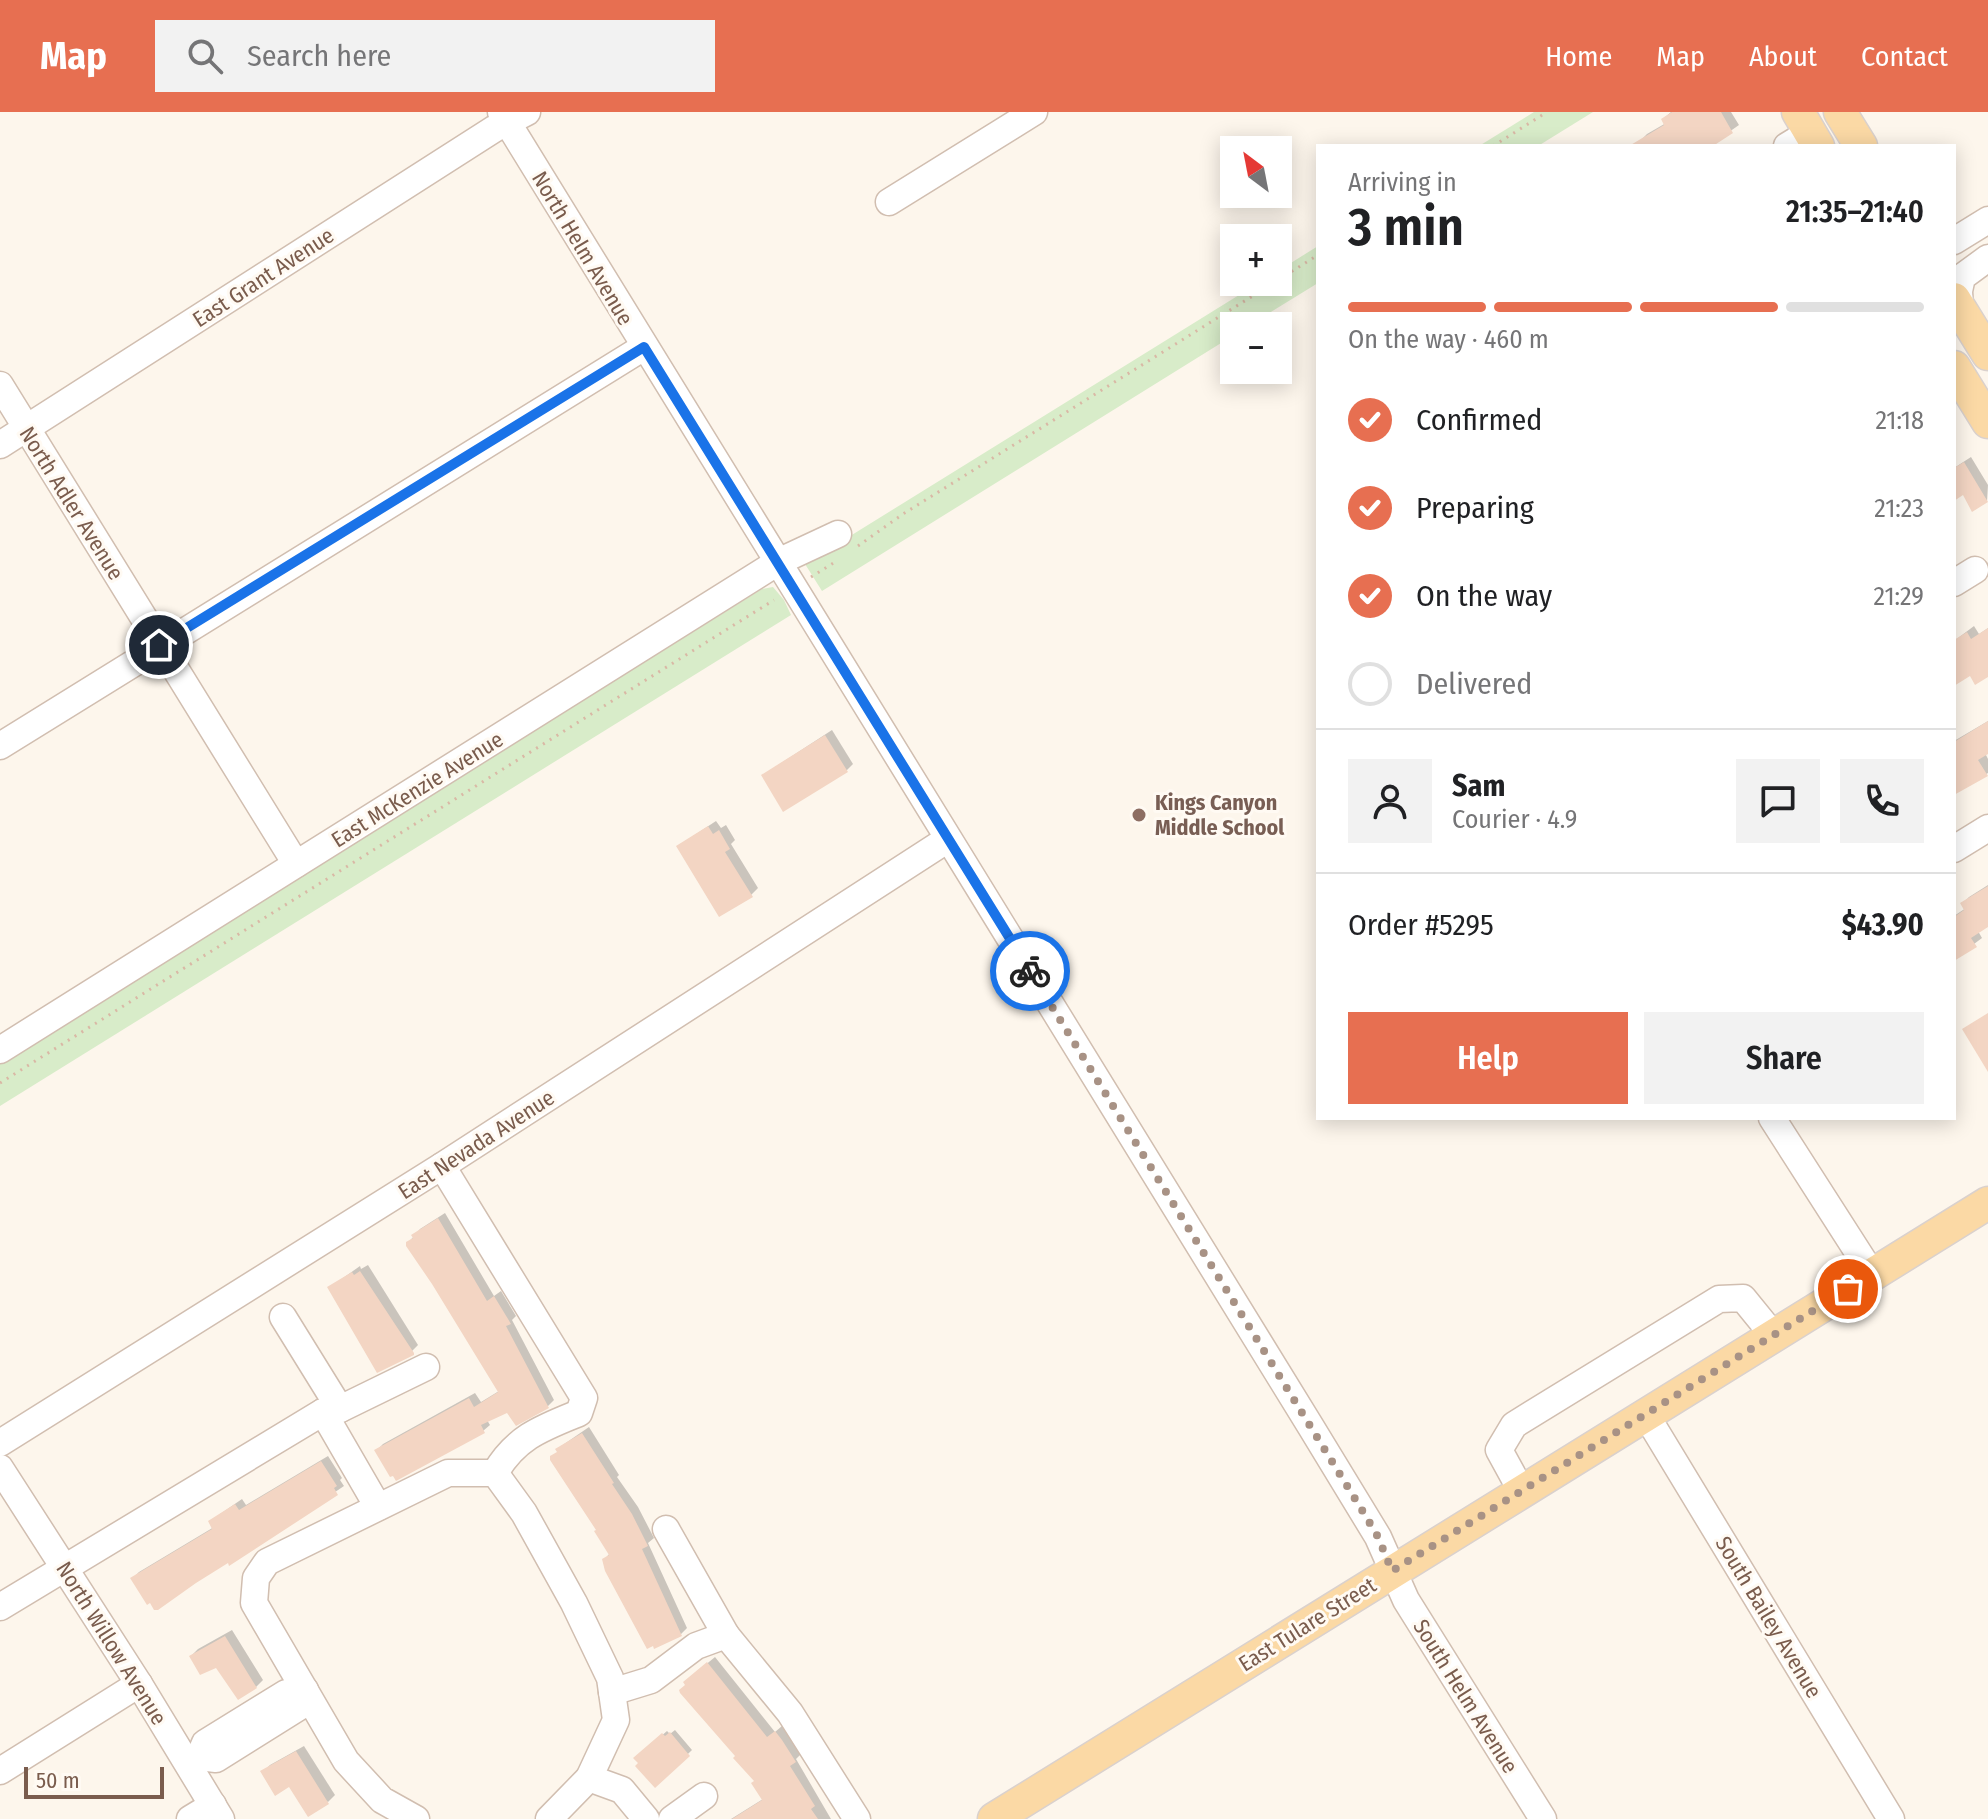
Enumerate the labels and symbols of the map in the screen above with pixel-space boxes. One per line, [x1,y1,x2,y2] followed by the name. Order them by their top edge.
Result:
[1220,136,1292,208] north arrow
[526,166,639,330] street label: North Helm Avenue
[188,222,339,333] street label: East Grant Avenue
[14,422,130,585] street label: North Adler Avenue
[125,611,193,679] pin
[326,726,508,853] street label: East McKenzie Avenue
[1155,789,1285,841] place label: Kings Canyon Middle School
[1130,806,1148,824] marker: Kings Canyon Middle School
[990,931,1070,1011] courier
[393,1084,559,1205] street label: East Nevada Avenue
[1814,1255,1882,1323] pin
[1710,1531,1827,1703] street label: South Bailey Avenue
[50,1557,173,1730] street label: North Willow Avenue
[1234,1571,1382,1677] street label: East Tulare Street
[1407,1614,1524,1778] street label: South Helm Avenue
[24,1763,164,1799] scale bar

